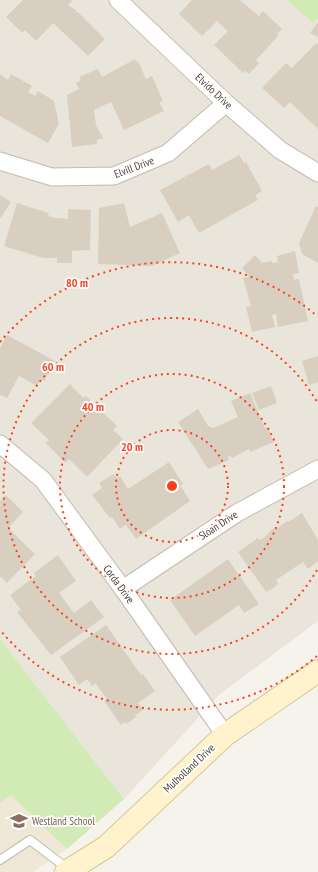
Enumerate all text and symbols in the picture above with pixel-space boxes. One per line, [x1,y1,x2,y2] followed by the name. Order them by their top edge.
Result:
[192,70,236,112] street label: Elvido Drive
[112,153,156,181] street label: Elvill Drive
[66,275,88,290] text: 80 m
[42,359,64,374] text: 60 m
[82,399,104,414] text: 40 m
[121,439,143,454] text: 20 m
[165,479,179,493] centre of rings
[196,507,240,543] street label: Sloan Drive
[100,562,138,606] street label: Corda Drive
[160,740,218,795] street label: Mulholland Drive
[9,811,29,831] school or university icon: Westland School
[32,814,95,828] place label: Westland School

